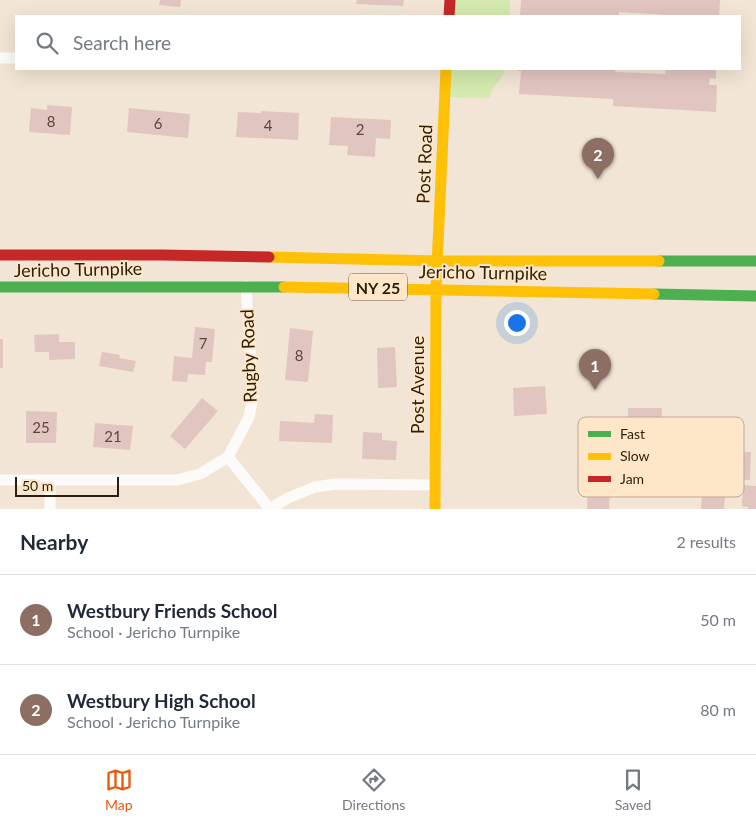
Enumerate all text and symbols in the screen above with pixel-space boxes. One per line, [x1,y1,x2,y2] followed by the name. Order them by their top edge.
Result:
[15,15,741,70] search box
[33,29,61,57] icon: search
[73,31,171,54] text: Search here
[47,112,55,130] house number: 8
[154,114,163,132] house number: 6
[264,116,273,134] house number: 4
[356,120,364,138] house number: 2
[412,124,436,204] street label: Post Road
[582,138,614,179] pin: 2
[14,257,142,281] street label: Jericho Turnpike
[419,260,547,284] street label: Jericho Turnpike
[349,274,407,300] road number: NY 25
[235,309,261,403] street label: Rugby Road
[504,310,530,336] your location
[199,334,208,352] house number: 7
[406,336,428,434] street label: Post Avenue
[295,346,303,364] house number: 8
[579,349,611,390] pin: 1
[578,417,744,497] legend
[32,418,50,436] house number: 25
[620,425,645,442] text: Fast
[104,427,122,445] house number: 21
[620,447,650,464] text: Slow
[620,470,644,487] text: Jam
[15,474,119,497] scale bar
[22,477,53,494] text: 50 m
[20,529,88,554] text: Nearby
[676,532,736,551] text: 2 results
[67,599,277,622] text: Westbury Friends School
[31,610,41,629] text: 1
[700,610,736,629] text: 50 m
[67,622,240,641] text: School · Jericho Turnpike
[67,689,256,712] text: Westbury High School
[31,700,41,719] text: 2
[700,700,736,719] text: 80 m
[67,712,240,731] text: School · Jericho Turnpike
[105,766,133,813] tab: Map
[342,766,405,813] tab: Directions
[615,766,651,813] tab: Saved

